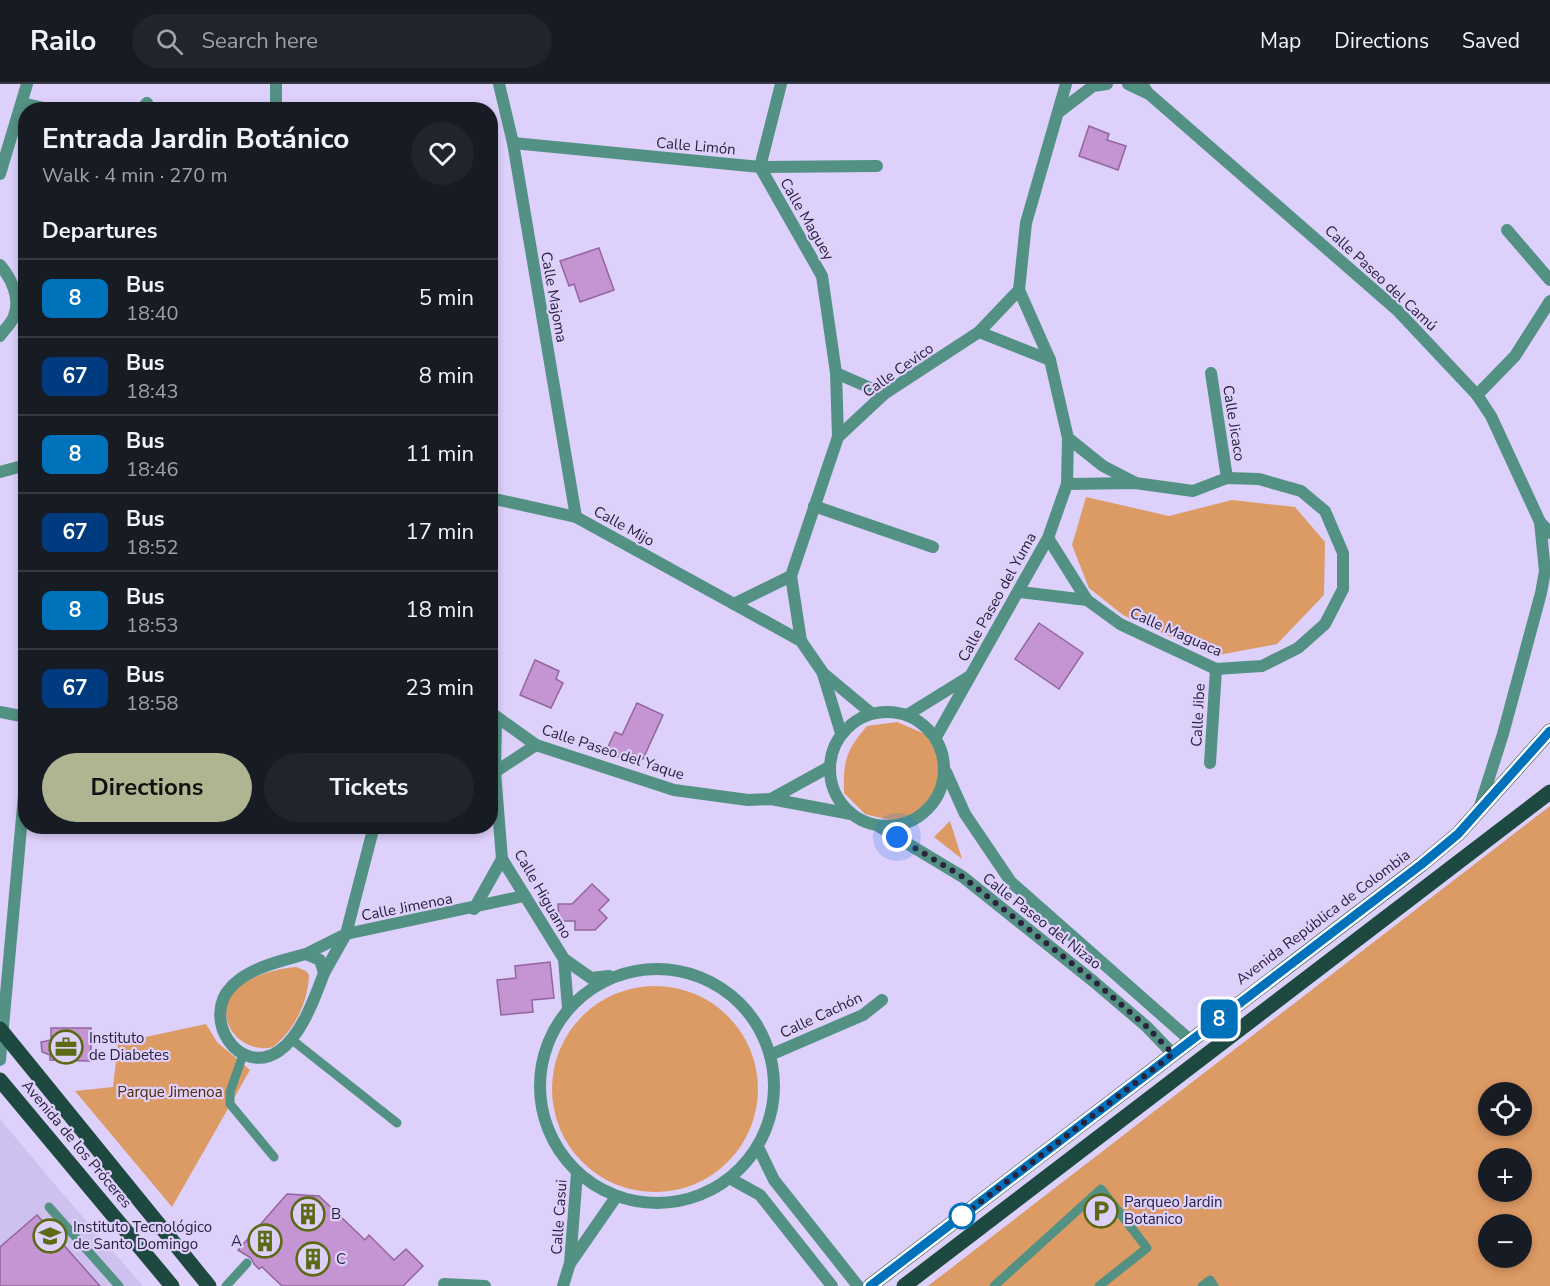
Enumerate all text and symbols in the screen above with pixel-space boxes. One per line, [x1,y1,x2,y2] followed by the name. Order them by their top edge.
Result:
[132,14,552,68] search box
[30,22,96,60] text: Railo
[153,25,186,58] icon: search
[201,26,318,56] text: Search here
[1260,27,1301,55] text: Map
[1334,27,1429,55] text: Directions
[1462,27,1520,55] text: Saved
[42,120,349,158] text: Entrada Jardin Botánico
[411,122,474,185] button: heart
[655,133,737,159] street label: Calle Limón
[42,162,228,189] text: Walk · 4 min · 270 m
[775,174,839,264] street label: Calle Maguey
[42,216,157,246] text: Departures
[1320,221,1442,335] street label: Calle Paseo del Camú
[536,250,572,344] street label: Calle Majoma
[126,270,165,300] text: Bus
[419,283,474,313] text: 5 min
[69,284,81,312] text: 8
[126,300,179,327] text: 18:40
[859,338,937,402] street label: Calle Cevico
[126,348,165,378] text: Bus
[419,361,474,391] text: 8 min
[62,362,88,390] text: 67
[126,378,179,405] text: 18:43
[1218,384,1250,462] street label: Calle Jicaco
[126,426,165,456] text: Bus
[406,439,474,469] text: 11 min
[69,440,81,468] text: 8
[126,456,179,483] text: 18:46
[590,501,658,551] street label: Calle Mijo
[126,504,165,534] text: Bus
[406,517,474,547] text: 17 min
[62,518,88,546] text: 67
[953,529,1041,665] street label: Calle Paseo del Yuma
[126,534,179,561] text: 18:52
[126,582,165,612] text: Bus
[406,595,474,625] text: 18 min
[69,596,81,624] text: 8
[1127,603,1225,661] street label: Calle Maguaca
[126,612,179,639] text: 18:53
[126,660,165,690] text: Bus
[406,673,474,703] text: 23 min
[62,674,88,702] text: 67
[1186,683,1210,747] street label: Calle Jibe
[126,690,179,717] text: 18:58
[539,719,687,785] street label: Calle Paseo del Yaque
[42,753,252,822] button: Directions
[264,753,474,822] button: Tickets
[882,822,912,852] your location
[1232,845,1414,989] street label: Avenida República de Colombia
[509,846,577,942] street label: Calle Higuamo
[978,868,1106,974] street label: Calle Paseo del Nizao
[360,888,454,926] street label: Calle Jimenoa
[777,987,865,1043] street label: Calle Cachón
[1200,1000,1238,1038] line badge: 8
[1213,1005,1225,1033] text: 8
[89,1028,169,1065] place label: Instituto de Diabetes
[48,1029,84,1065] office icon: Instituto de Diabetes
[18,1076,136,1212] street label: Avenida de los Próceres
[117,1082,223,1102] park label: Parque Jimenoa
[1478,1082,1532,1268] map controls
[1478,1082,1532,1136] button: locate
[1478,1148,1532,1202] button: +
[546,1179,572,1255] street label: Calle Casui
[1124,1192,1223,1229] place label: Parqueo Jardin Botanico
[1083,1193,1119,1229] parking icon: Parqueo Jardin Botanico
[290,1196,326,1232] building icon: B
[949,1203,975,1229] unlabelled marker
[331,1204,341,1224] place label: B
[1478,1214,1532,1268] button: −
[73,1217,212,1254] place label: Instituto Tecnológico de Santo Domingo
[32,1218,68,1254] school or university icon: Instituto Tecnológico de Santo Domingo
[247,1223,283,1259] building icon: A
[231,1231,242,1251] place label: A
[295,1241,331,1277] building icon: C
[336,1249,346,1269] place label: C

